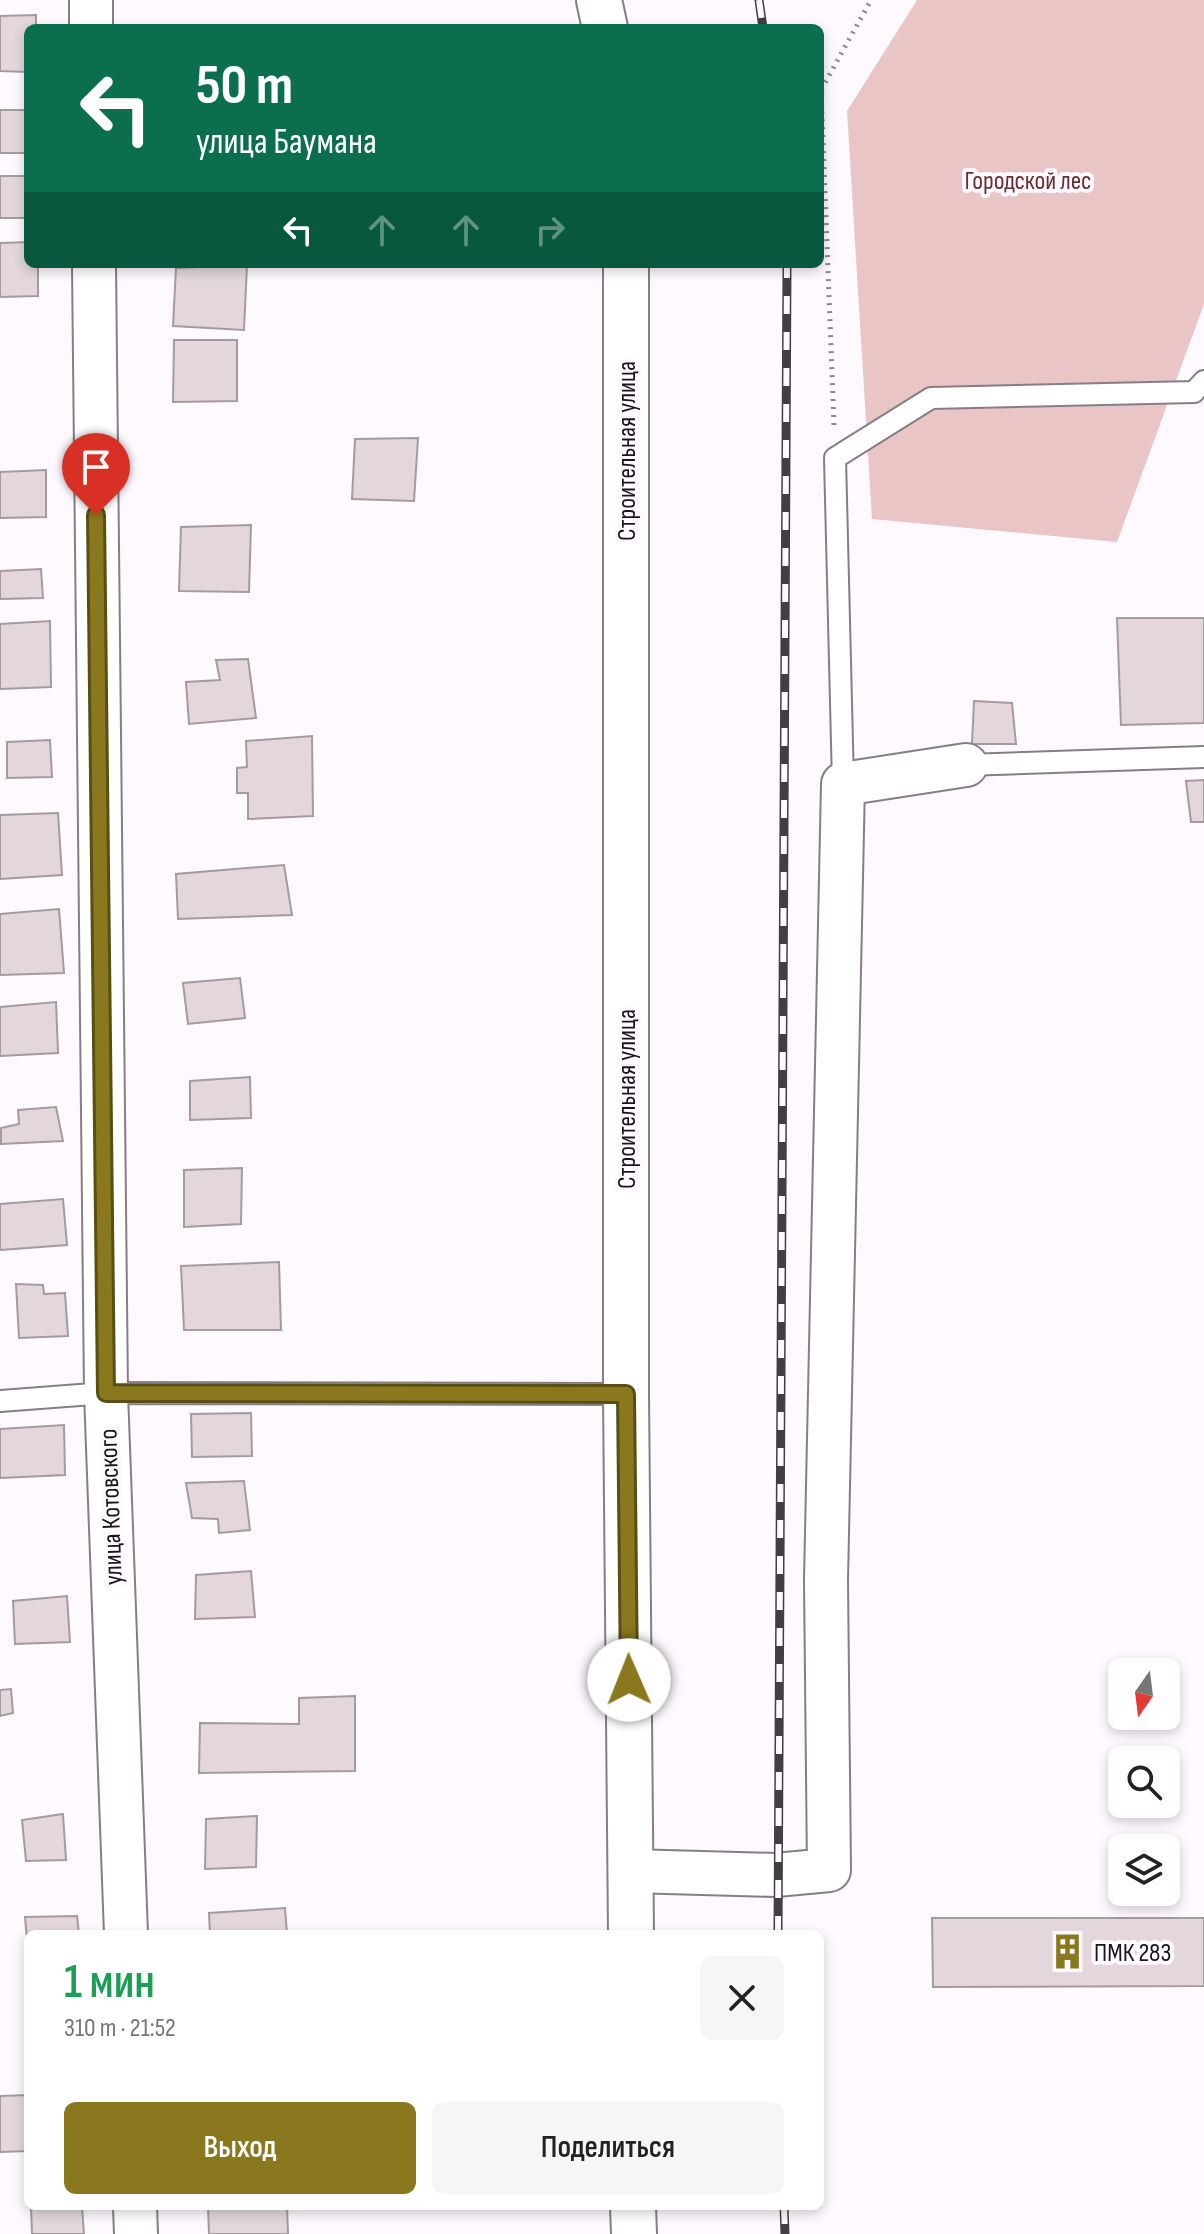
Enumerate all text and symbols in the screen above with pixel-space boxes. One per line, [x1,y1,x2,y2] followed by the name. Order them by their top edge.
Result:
[196,53,293,120] text: 50 m
[64,56,168,160] icon: left
[196,121,377,164] text: улица Баумана
[964,166,1092,197] park label: Городской лес
[276,208,320,252] icon: left
[360,208,404,252] icon: ahead
[444,208,488,252] icon: ahead
[528,208,572,252] icon: right
[612,361,643,541] street label: Строительная улица
[62,433,130,515] pin
[74,445,118,489] icon: arrive
[612,1009,643,1189] street label: Строительная улица
[93,1428,130,1586] street label: улица Котовского
[587,1638,671,1722] position arrow
[1108,1658,1180,1730] north arrow
[1108,1658,1180,1906] map controls
[1108,1746,1180,1818] button: search
[1108,1834,1180,1906] button: layers
[1049,1933,1087,1971] building icon: ПМК 283
[1094,1938,1171,1969] place label: ПМК 283
[64,1954,155,2011] text: 1 мин
[700,1956,784,2040] button: close
[64,2013,176,2044] text: 310 m · 21:52
[64,2102,416,2194] button: Выход
[432,2102,784,2194] button: Поделиться

